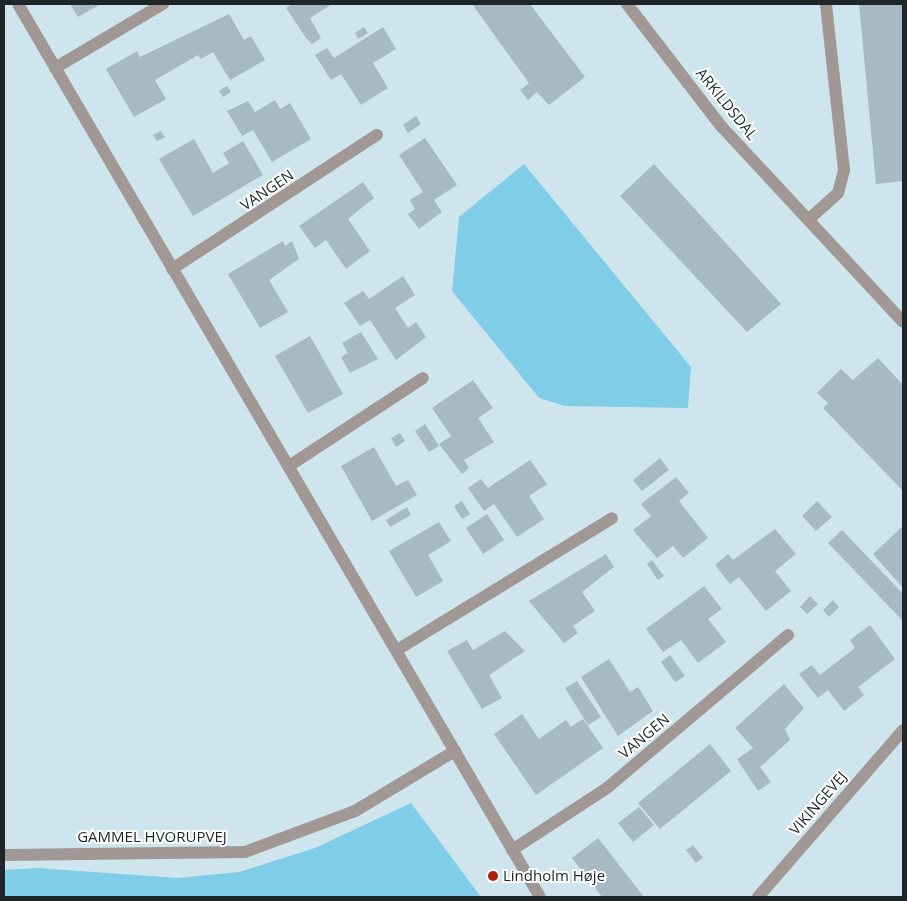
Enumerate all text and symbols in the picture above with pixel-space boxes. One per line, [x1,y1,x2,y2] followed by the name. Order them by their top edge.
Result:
[693,64,761,144] street label: ARKILDSDAL
[237,166,297,214] street label: VANGEN
[615,710,673,762] street label: VANGEN
[786,768,850,838] street label: VIKINGEVEJ
[77,828,227,846] street label: GAMMEL HVORUPVEJ
[503,867,605,885] place label: Lindholm Høje
[487,870,499,882] marker: Lindholm Høje

